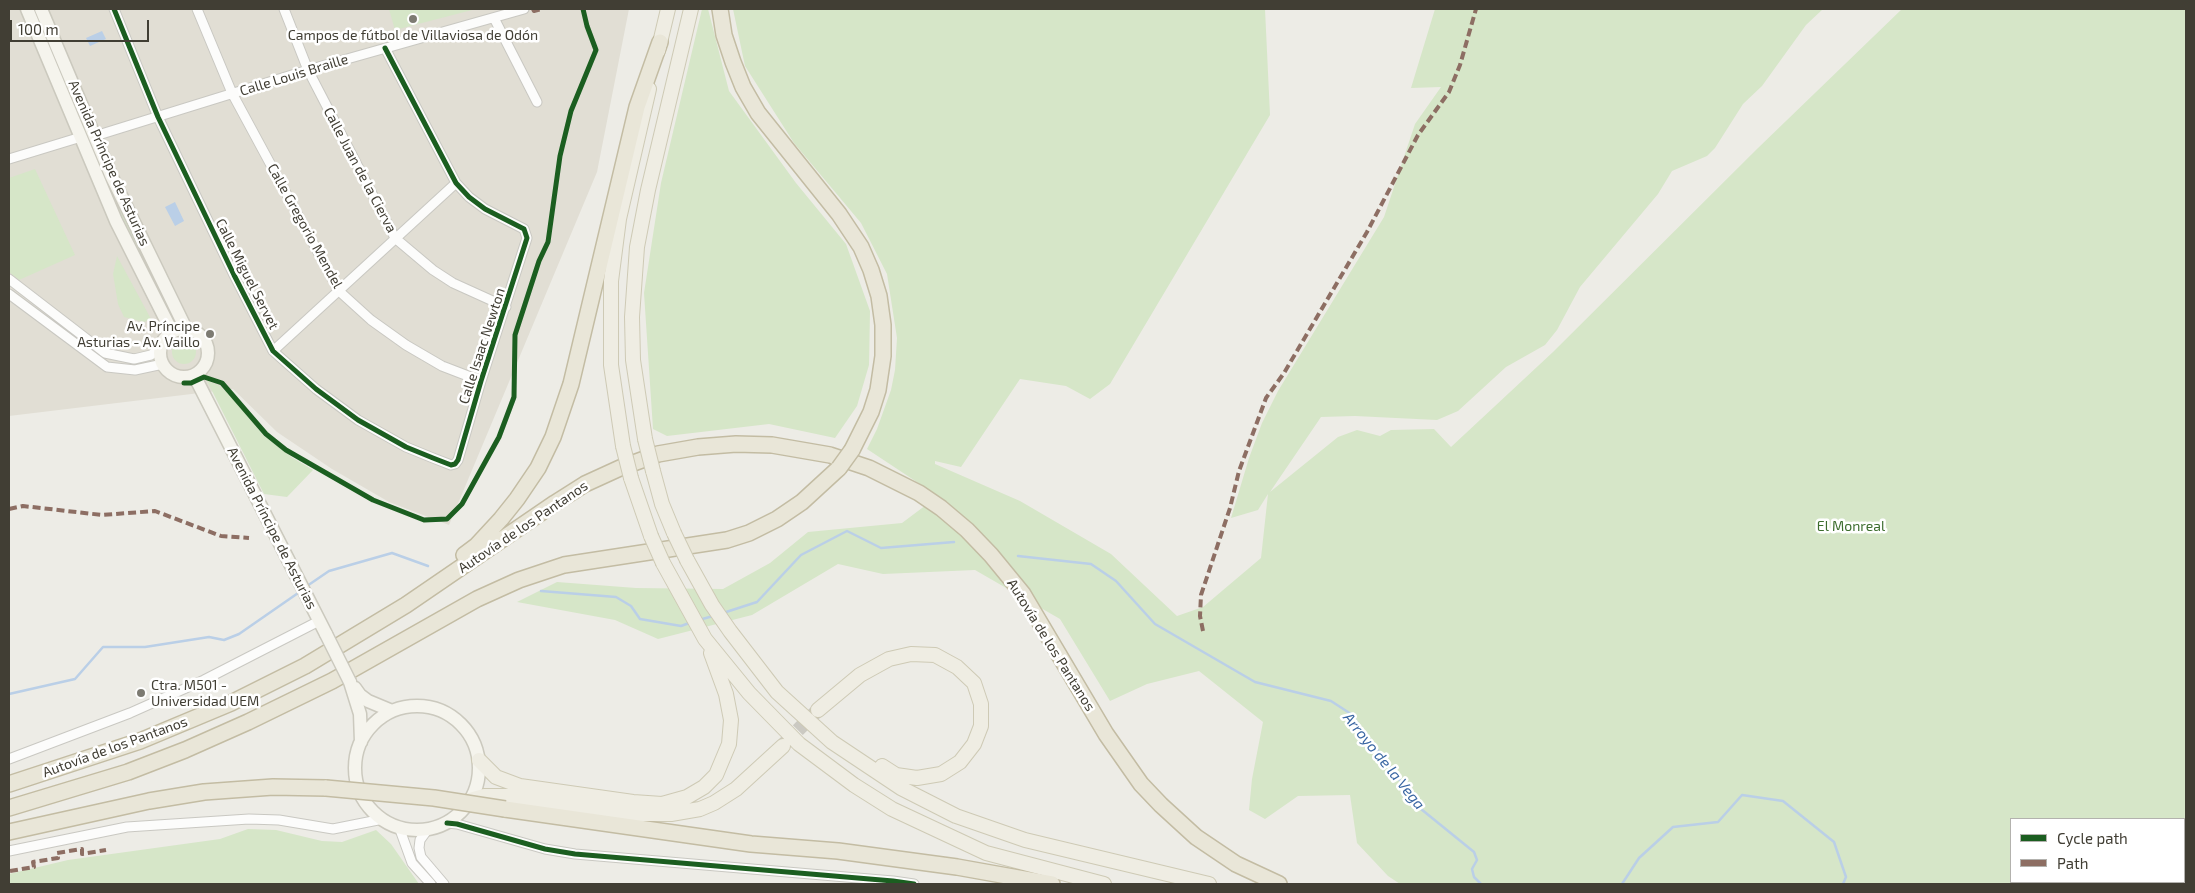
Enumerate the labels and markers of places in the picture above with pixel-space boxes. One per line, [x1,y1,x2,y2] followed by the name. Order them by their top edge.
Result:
[407,13,419,25] marker: Campos de fútbol de Villaviosa de Odón
[288,27,538,43] place label: Campos de fútbol de Villaviosa de Odón
[77,318,200,351] place label: Av. Príncipe Asturias - Av. Vaillo
[204,328,216,340] marker: Av. Príncipe Asturias - Av. Vaillo
[151,677,259,710] place label: Ctra. M501 - Universidad UEM
[135,687,147,699] marker: Ctra. M501 - Universidad UEM

